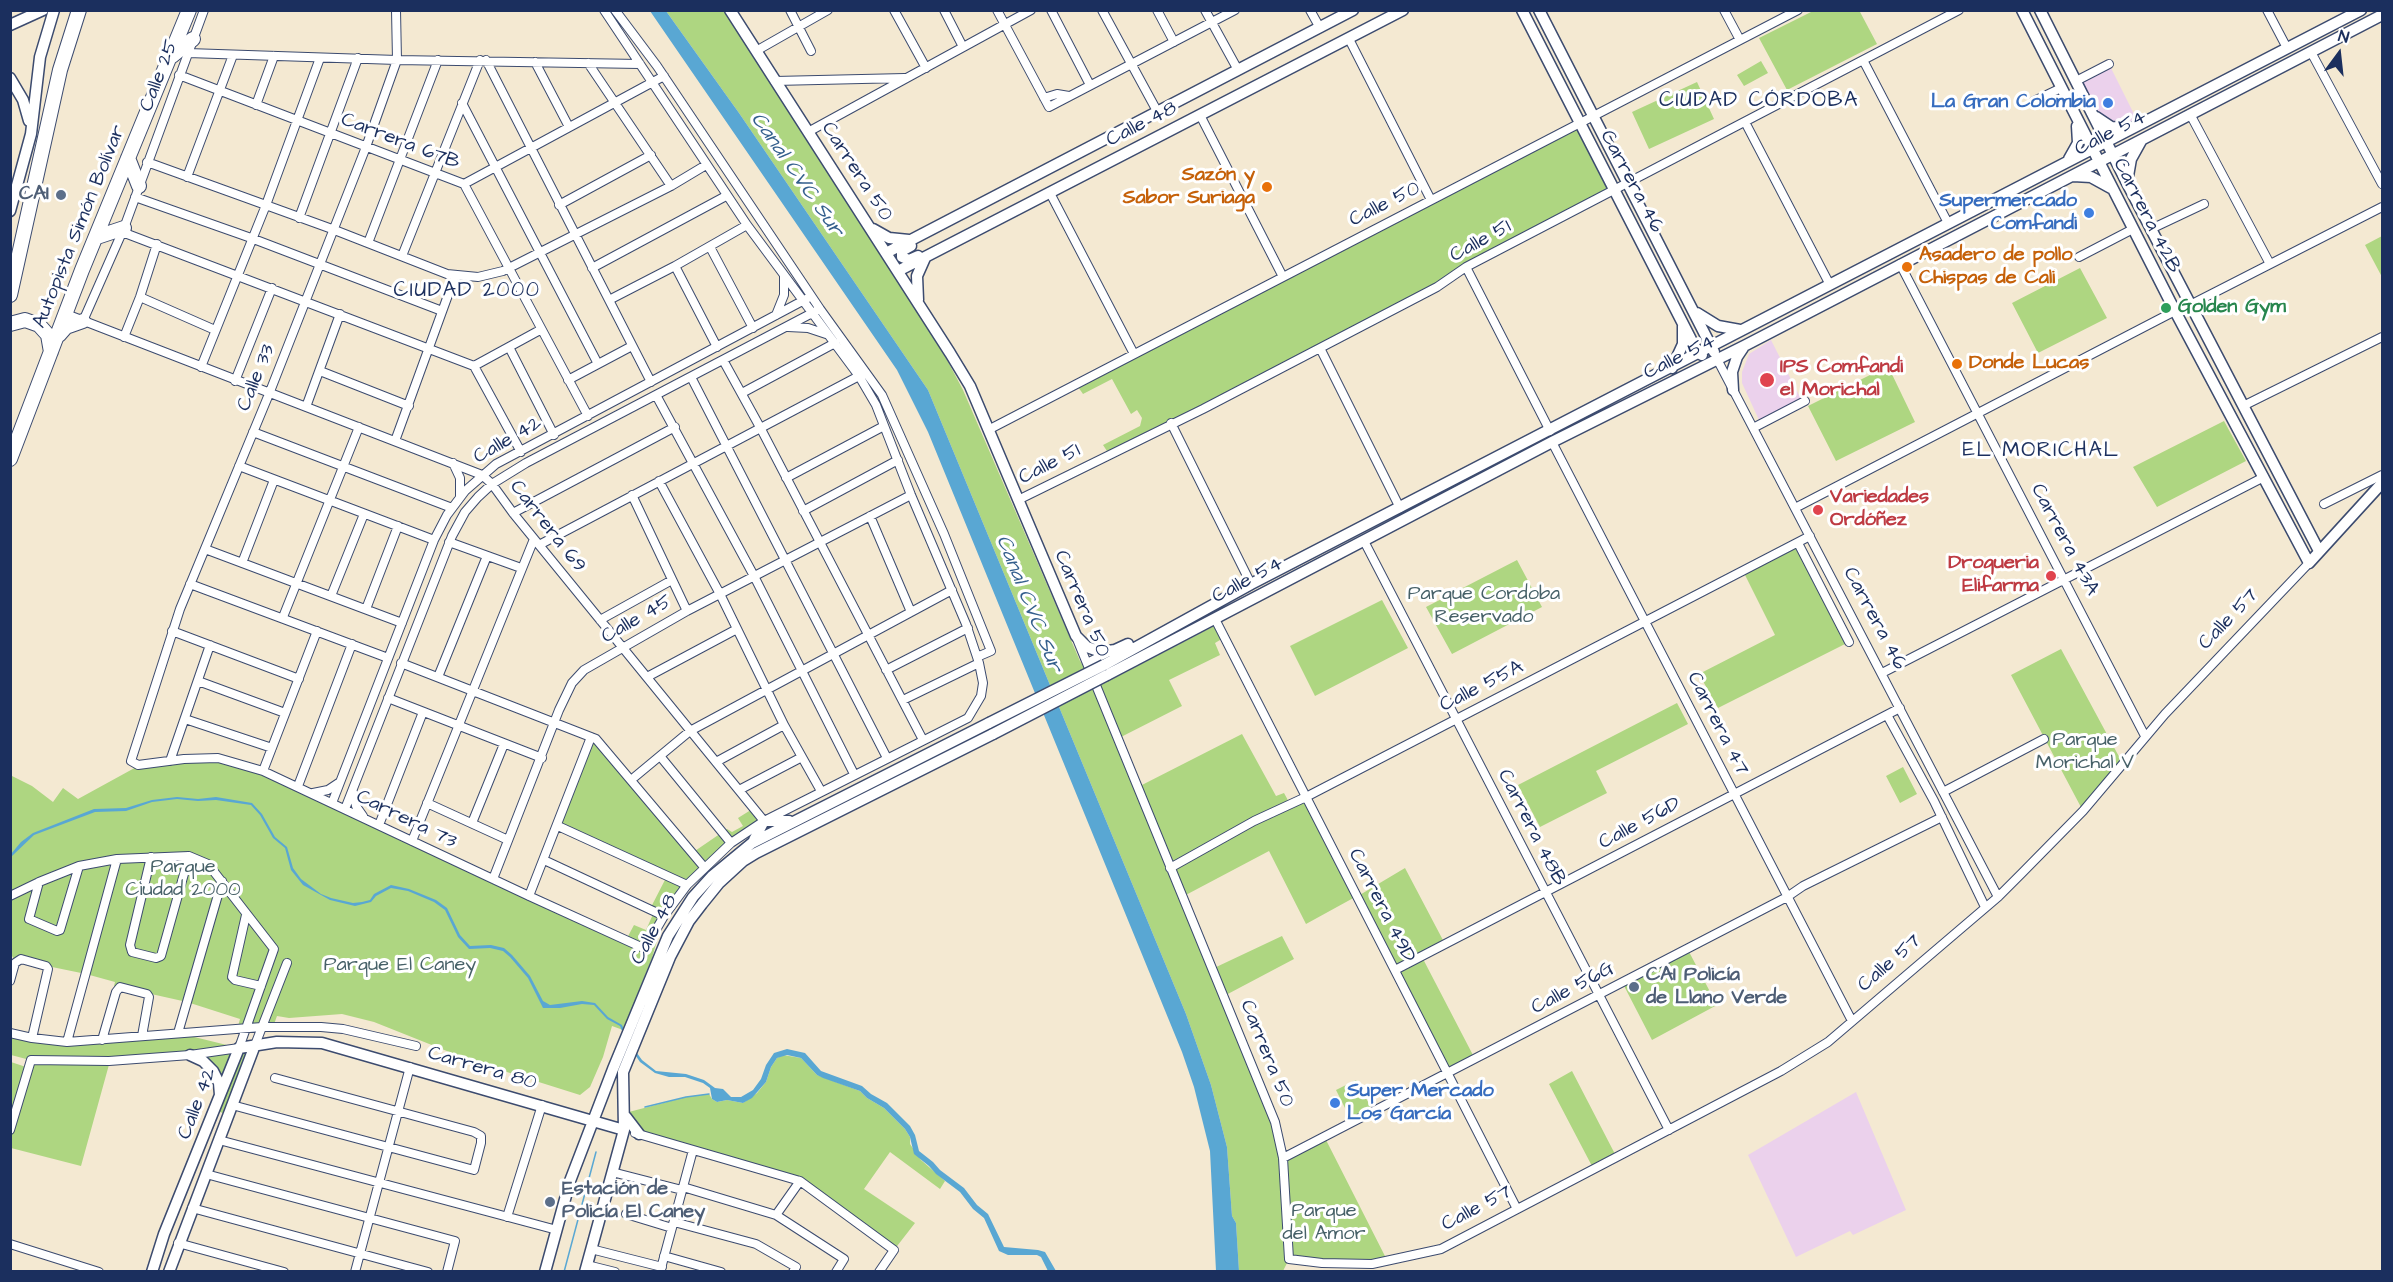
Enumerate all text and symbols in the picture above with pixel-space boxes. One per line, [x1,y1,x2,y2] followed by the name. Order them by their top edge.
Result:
[2309,24,2369,84] north arrow
[2336,25,2351,49] text: N
[135,37,185,115] street label: Calle 25
[1659,89,1859,115] district label: CIUDAD CÓRDOBA
[1931,91,2096,115] place label: La Gran Colombia
[2101,96,2115,110] marker: La Gran Colombia
[1103,97,1181,153] street label: Calle 48
[2071,106,2151,162] street label: Calle 54
[337,108,463,176] street label: Carrera 67B
[744,108,848,242] water label: Canal CVC Sur
[815,118,897,226] street label: Carrera 50
[28,122,132,332] street label: Autopista Simón Bolívar
[1594,127,1668,237] street label: Carrera 46
[2107,155,2185,277] street label: Carrera 42B
[1123,164,1255,211] place label: Sazón y Sabor Suriaga
[1346,177,1424,233] street label: Calle 50
[1260,180,1274,194] marker: Sazón y Sabor Suriaga
[19,183,49,207] place label: CAI
[54,188,68,202] marker: CAI
[1939,190,2077,237] place label: Supermercado Comfandi
[2082,206,2096,220] marker: Supermercado Comfandi
[1446,215,1516,269] street label: Calle 51
[1919,244,2072,291] place label: Asadero de pollo Chispas de Cali
[1900,260,1914,274] marker: Asadero de pollo Chispas de Cali
[393,279,541,305] district label: CIUDAD 2000
[2178,296,2286,320] place label: Golden Gym
[2159,301,2173,315] marker: Golden Gym
[1640,330,1720,386] street label: Calle 54
[233,341,281,415] street label: Calle 33
[1969,352,2089,376] place label: Donde Lucas
[1780,356,1903,403] place label: IPS Comfandi el Morichal
[1950,357,1964,371] marker: Donde Lucas
[1758,371,1776,389] marker: IPS Comfandi el Morichal
[470,412,546,470] street label: Calle 42
[1015,439,1085,491] street label: Calle 51
[1962,439,2120,465] district label: EL MORICHAL
[504,476,590,578] street label: Carrera 69
[2025,480,2103,600] street label: Carrera 43A
[1830,486,1929,533] place label: Variedades Ordóñez
[1811,503,1825,517] marker: Variedades Ordóñez
[989,532,1067,676] water label: Canal CVC Sur
[1048,547,1114,661] street label: Carrera 50
[1208,552,1288,610] street label: Calle 54
[1948,552,2039,599] place label: Drogueria Elifarma
[1837,564,1911,674] street label: Carrera 46
[2044,569,2058,583] marker: Drogueria Elifarma
[1408,583,1560,630] park label: Parque Cordoba Reservado
[2194,584,2264,656] street label: Calle 57
[598,590,676,650] street label: Calle 45
[1436,656,1528,718] street label: Calle 55A
[1681,668,1753,780] street label: Carrera 47
[2036,729,2134,776] park label: Parque Morichal V
[1491,766,1571,890] street label: Carrera 48B
[352,785,460,855] street label: Carrera 73
[1595,792,1685,856] street label: Calle 56D
[1342,845,1420,967] street label: Carrera 49D
[125,856,241,903] park label: Parque Ciudad 2000
[627,891,683,969] street label: Calle 48
[1853,930,1927,998] street label: Calle 57
[324,954,476,978] park label: Parque El Caney
[1528,957,1618,1021] street label: Calle 56G
[1646,964,1787,1011] place label: CAI Policía de Llano Verde
[1627,980,1641,994] marker: CAI Policía de Llano Verde
[1234,997,1298,1111] street label: Carrera 50
[425,1042,539,1096] street label: Carrera 80
[173,1065,223,1143] street label: Calle 42
[1347,1080,1494,1127] place label: Super Mercado Los García
[1328,1096,1342,1110] marker: Super Mercado Los García
[562,1178,705,1225] place label: Estación de Policía El Caney
[1438,1181,1516,1237] street label: Calle 57
[543,1195,557,1209] marker: Estación de Policía El Caney
[1283,1200,1365,1247] park label: Parque del Amor

